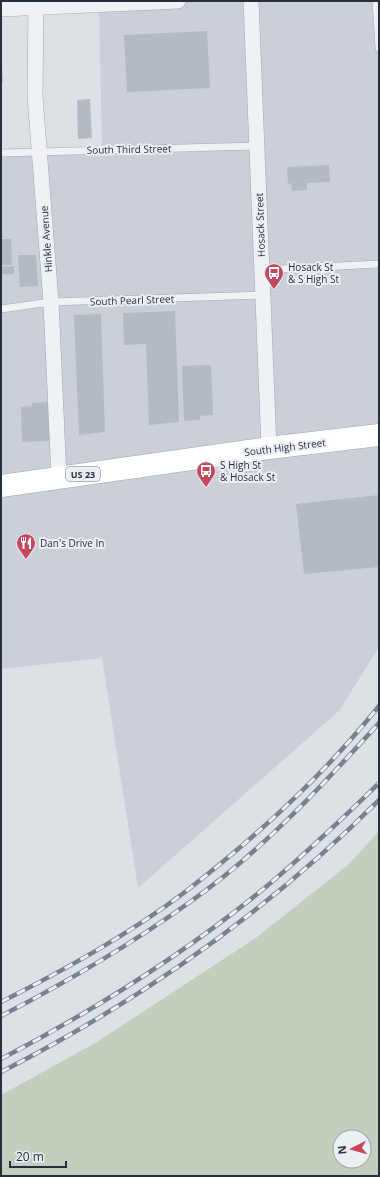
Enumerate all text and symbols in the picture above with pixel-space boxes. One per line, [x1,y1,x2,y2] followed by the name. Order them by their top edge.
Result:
[86,141,172,157] street label: South Third Street
[252,192,268,257] street label: Hosack Street
[37,205,55,273] street label: Hinkle Avenue
[288,260,340,286] place label: Hosack St & S High St
[263,262,285,290] bus stop icon: Hosack St & S High St
[90,292,175,308] street label: South Pearl Street
[243,435,327,459] street label: South High Street
[220,458,276,484] place label: S High St & Hosack St
[195,460,217,488] bus stop icon: S High St & Hosack St
[66,467,100,481] road number: US 23
[15,532,37,560] restaurant icon: Dan's Drive In
[40,536,105,550] place label: Dan's Drive In
[332,1129,372,1169] north arrow
[10,1143,66,1169] scale bar
[334,1145,349,1155] text: N
[16,1148,44,1165] text: 20 m

